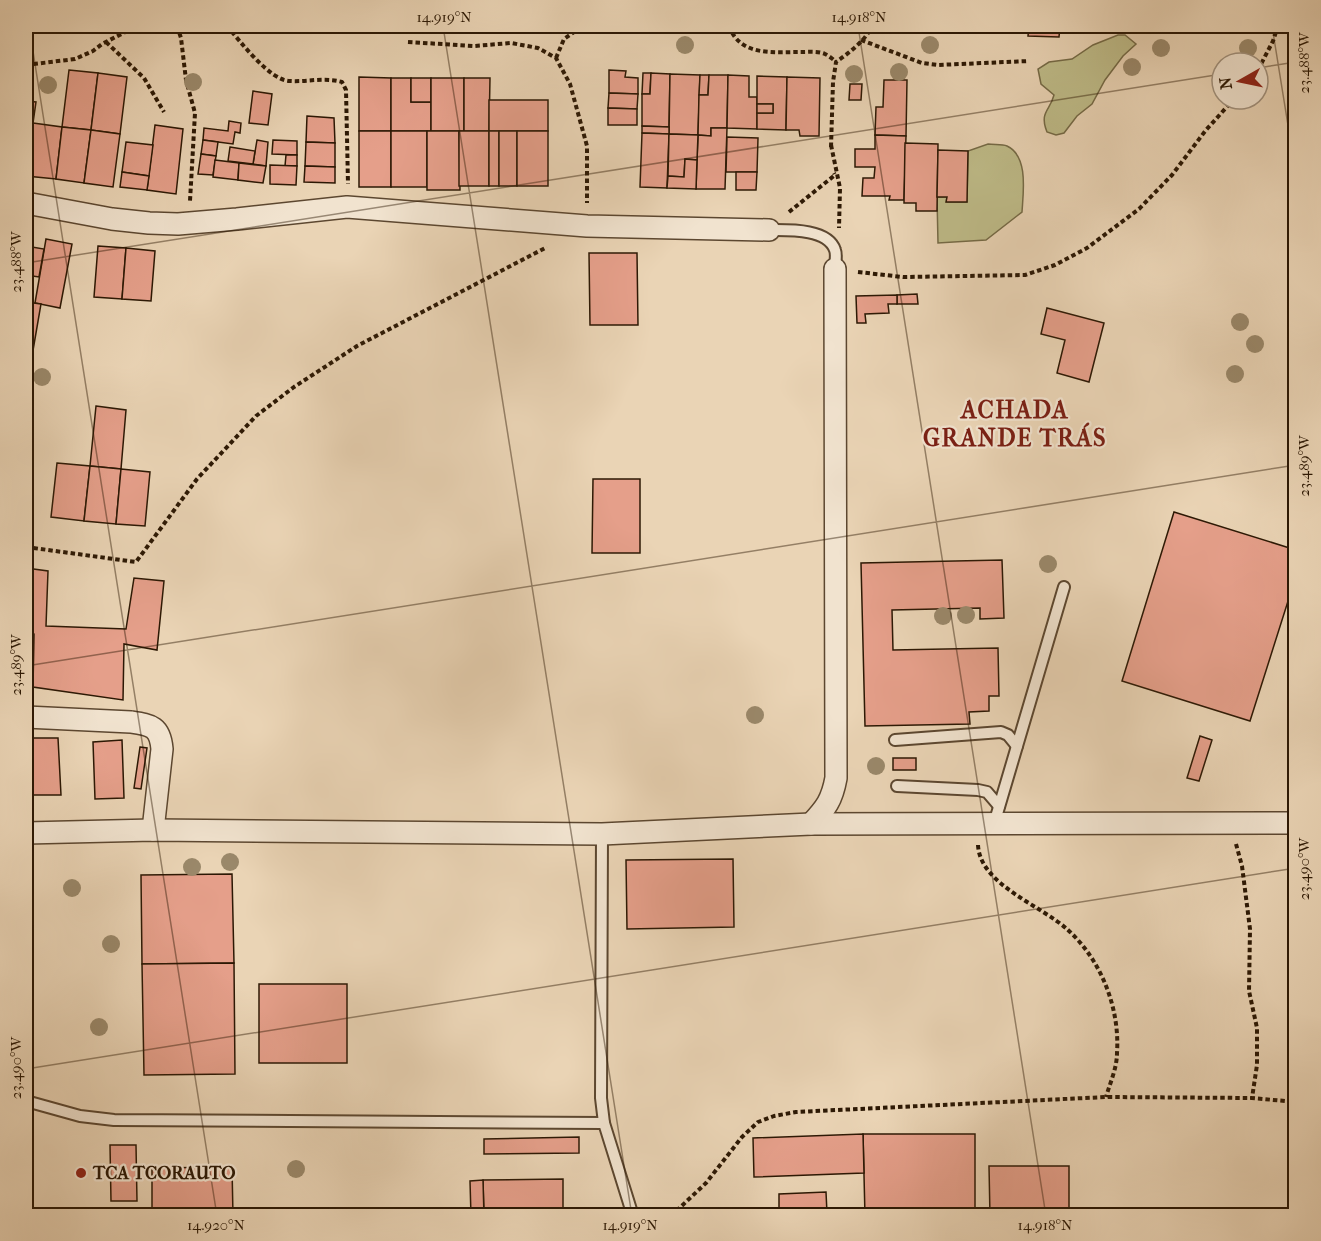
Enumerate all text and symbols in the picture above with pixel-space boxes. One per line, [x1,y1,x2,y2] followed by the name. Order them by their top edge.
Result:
[416,8,472,26] text: 14.919°N
[832,8,887,26] text: 14.918°N
[1295,31,1313,94] text: 23.488°W
[1210,51,1270,111] north arrow
[1215,75,1236,91] text: N
[7,230,25,293] text: 23.488°W
[923,396,1107,452] district label: ACHADA GRANDE TRÁS
[1295,434,1313,497] text: 23.489°W
[7,633,25,696] text: 23.489°W
[1295,837,1313,900] text: 23.490°W
[7,1036,25,1099] text: 23.490°W
[92,1163,236,1184] place label: TCA TCORAUTO
[74,1166,88,1180] marker: TCA TCORAUTO
[187,1216,246,1234] text: 14.920°N
[602,1216,658,1234] text: 14.919°N
[1018,1216,1073,1234] text: 14.918°N

